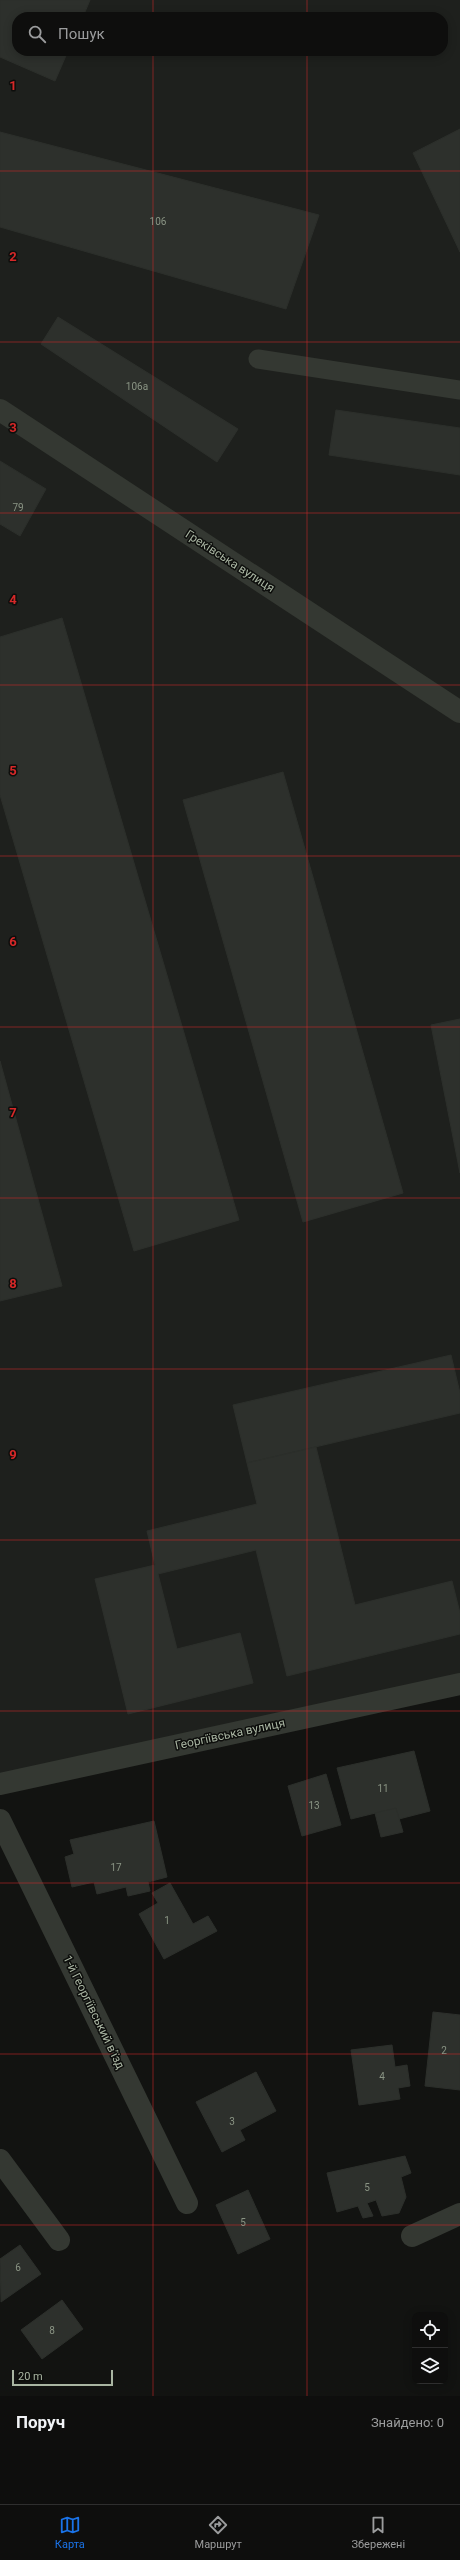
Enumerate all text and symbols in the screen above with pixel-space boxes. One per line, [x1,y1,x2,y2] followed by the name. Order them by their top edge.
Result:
[12,12,448,56] search box
[26,23,48,45] icon: search
[58,25,105,43] text: Пошук
[9,78,17,93] text: 1
[150,216,167,227] house number: 106
[9,249,17,264] text: 2
[126,381,148,392] house number: 106а
[9,420,17,435] text: 3
[12,502,24,513] house number: 79
[183,527,277,595] street label: Греківська вулиця
[9,592,17,607] text: 4
[9,763,17,778] text: 5
[9,934,17,949] text: 6
[9,1105,17,1120] text: 7
[9,1276,17,1291] text: 8
[9,1447,17,1462] text: 9
[174,1716,286,1752] street label: Георгіївська вулиця
[377,1783,389,1794] house number: 11
[308,1800,320,1811] house number: 13
[110,1862,122,1873] house number: 17
[164,1915,170,1926] house number: 1
[60,1953,128,2071] street label: 1-й Георгіївський в’їзд
[441,2045,447,2056] house number: 2
[379,2071,385,2082] house number: 4
[229,2116,235,2127] house number: 3
[364,2182,370,2193] house number: 5
[240,2217,246,2228] house number: 5
[15,2262,21,2273] house number: 6
[412,2312,448,2384] map controls
[412,2312,448,2348] button: locate
[49,2325,55,2336] house number: 8
[412,2348,448,2384] button: layers
[12,2368,113,2387] scale bar
[18,2370,43,2383] text: 20 m
[16,2412,65,2432] text: Поруч
[371,2415,444,2430] text: Знайдено: 0
[55,2514,85,2551] tab: Карта
[195,2514,242,2551] tab: Маршрут
[352,2514,405,2551] tab: Збережені

